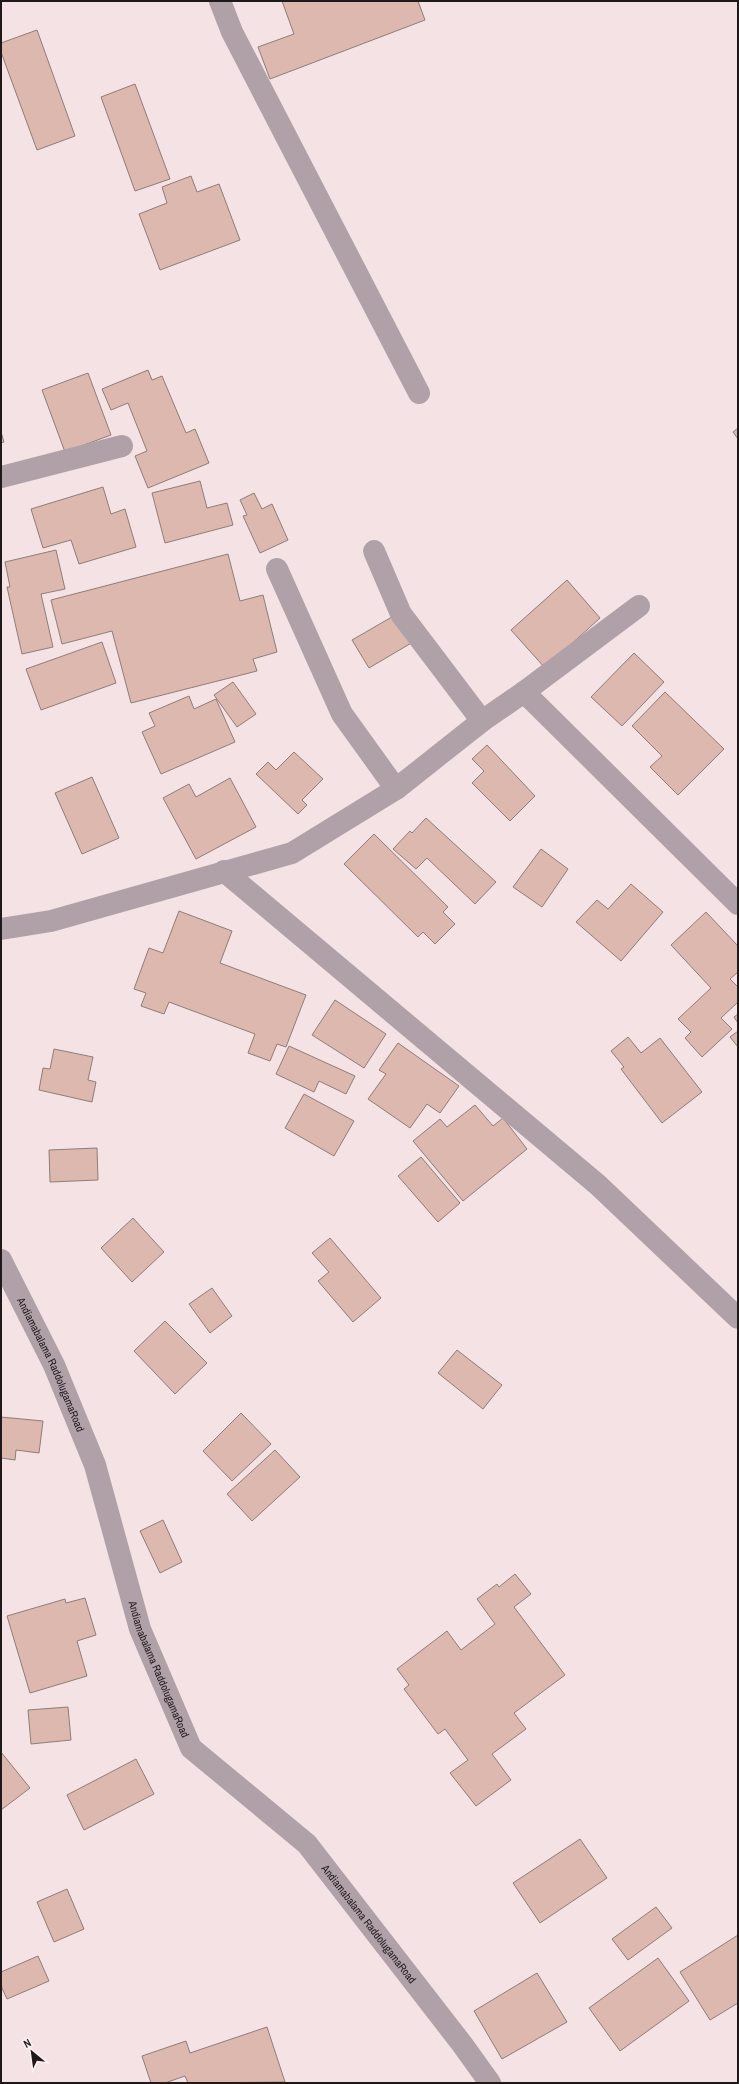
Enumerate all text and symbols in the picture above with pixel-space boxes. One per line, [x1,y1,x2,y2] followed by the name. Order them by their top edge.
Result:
[14,1294,88,1434] street label: Andiamabalama RaddolugamaRoad
[125,1598,193,1740] street label: Andiamabalama RaddolugamaRoad
[318,1861,419,1986] street label: Andiamabalama RaddolugamaRoad
[12,2032,52,2072] north arrow
[21,2036,33,2051] text: N

